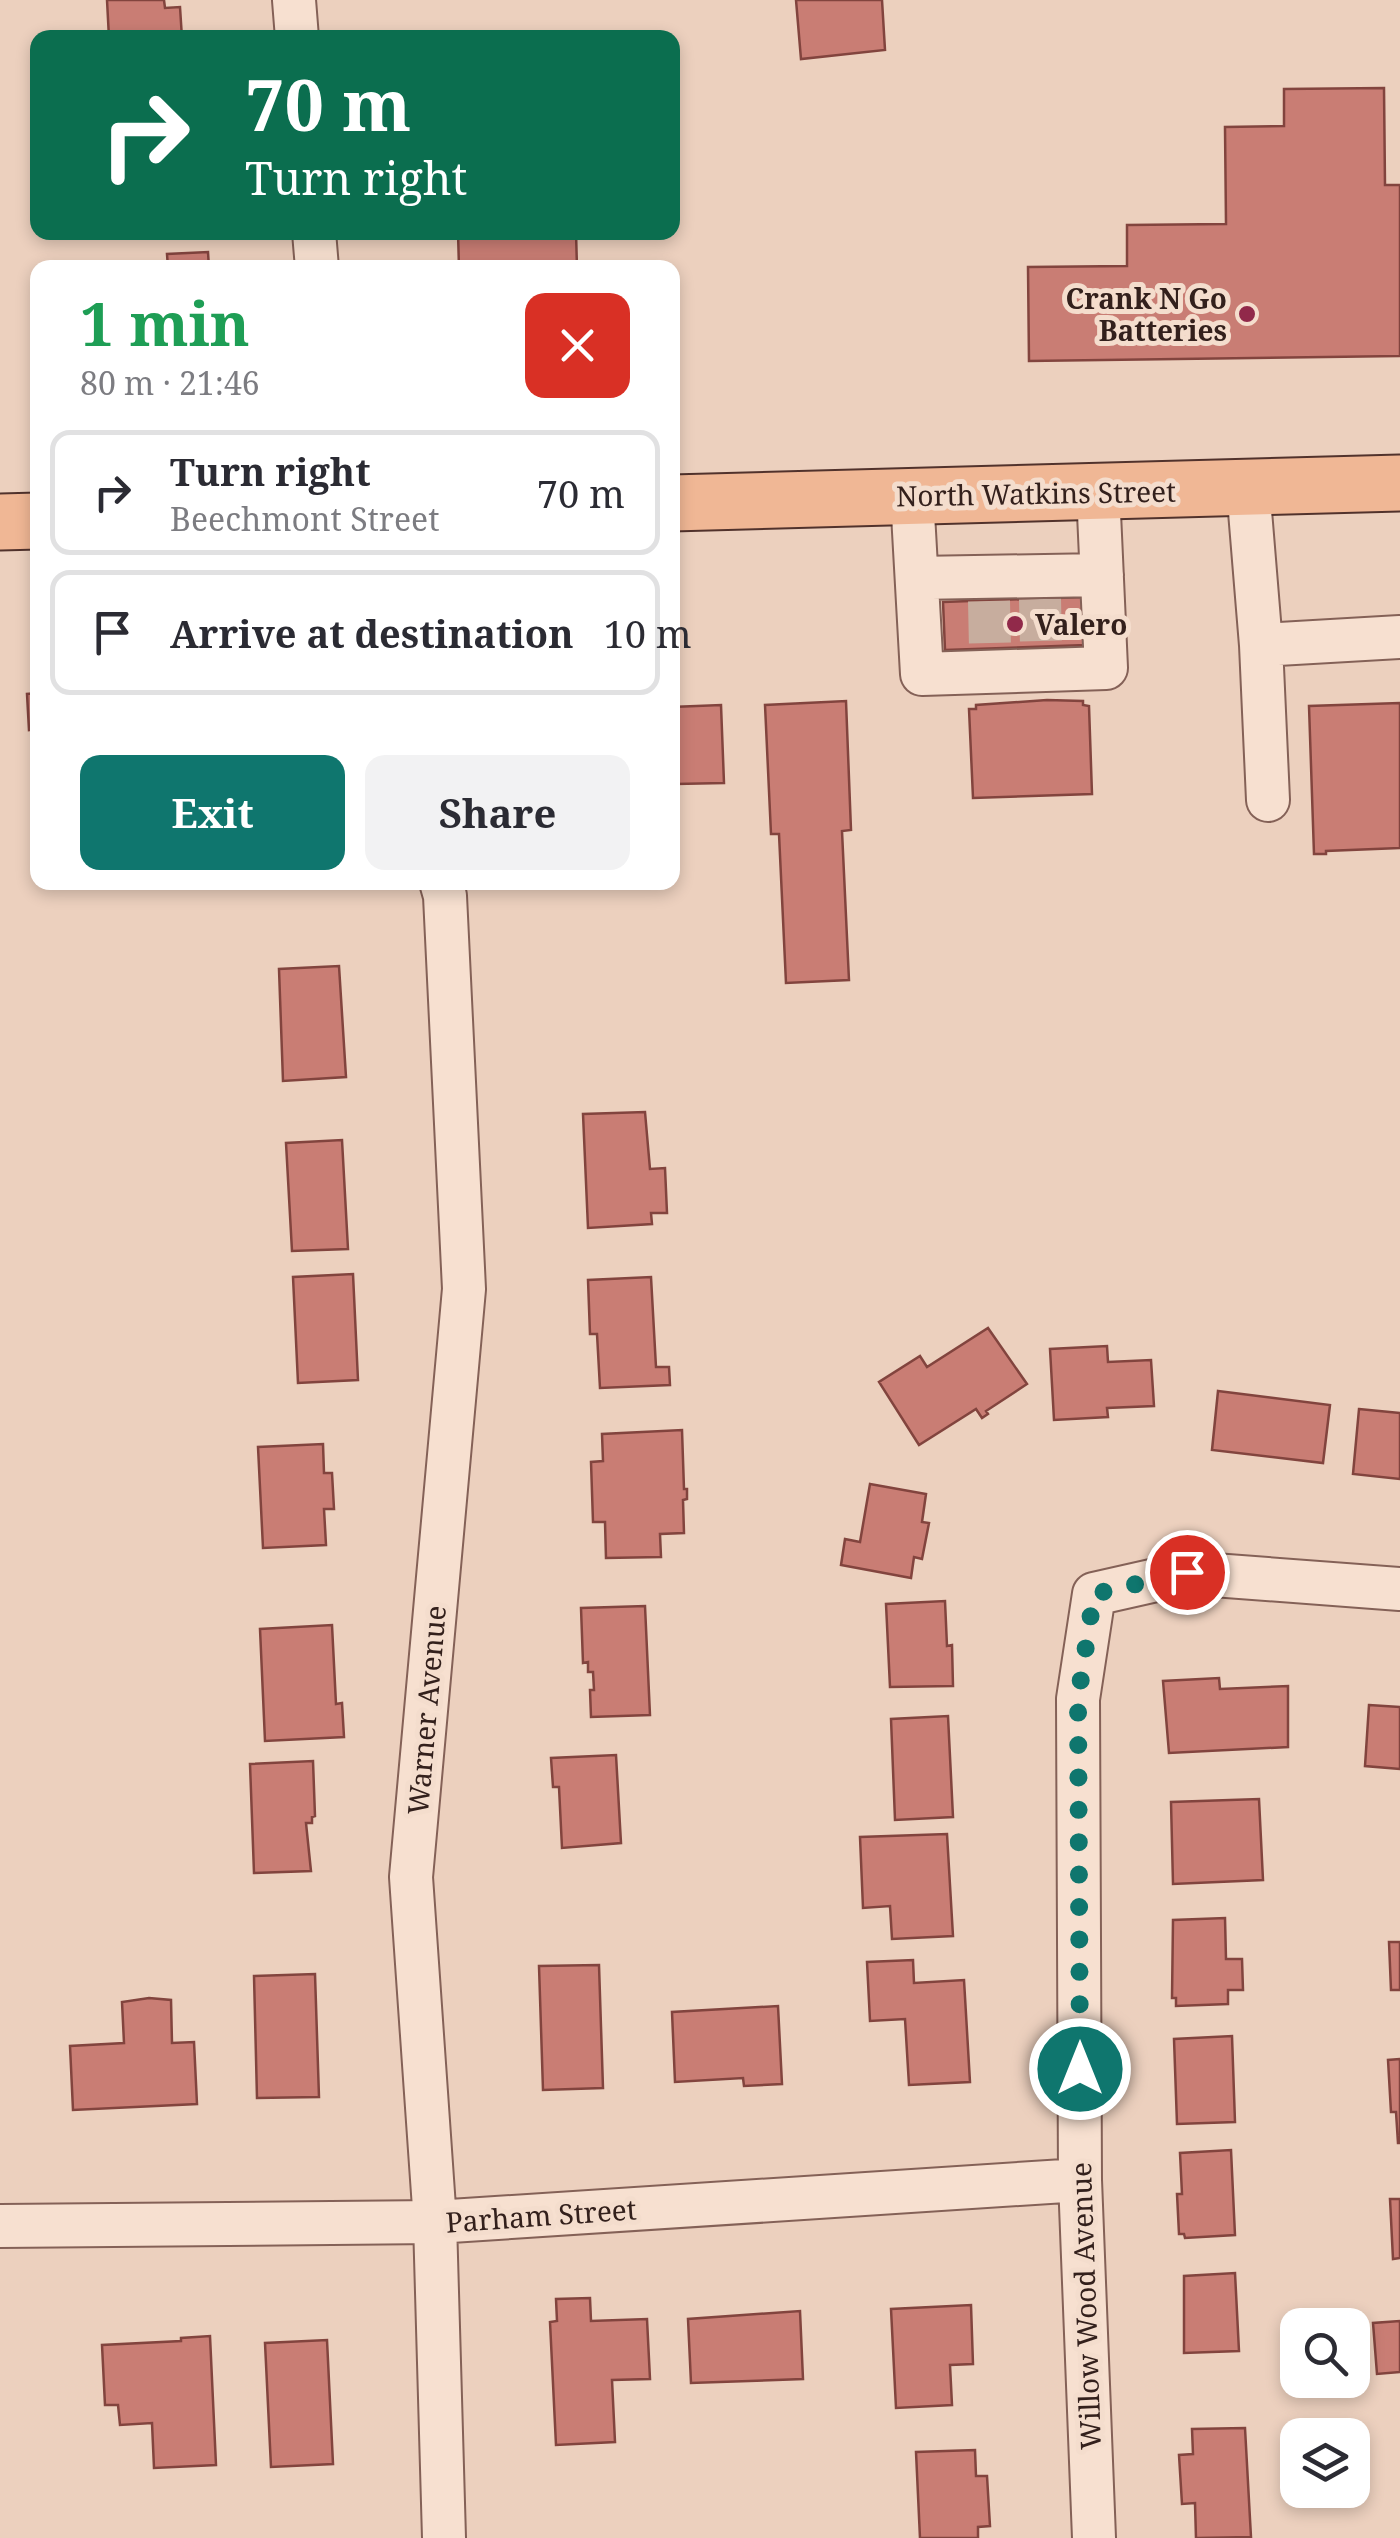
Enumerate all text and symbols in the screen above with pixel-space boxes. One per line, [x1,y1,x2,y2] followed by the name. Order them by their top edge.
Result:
[245,56,411,152] text: 70 m
[80,70,210,200] icon: right
[245,147,467,208] text: Turn right
[1065,279,1227,349] place label: Crank N Go Batteries
[80,282,250,364] text: 1 min
[525,293,630,398] button: close
[1236,303,1258,325] marker: Crank N Go Batteries
[80,361,260,404] text: 80 m · 21:46
[170,445,371,497] text: Turn right
[85,465,140,520] icon: right
[537,467,625,519] text: 70 m
[896,472,1176,514] street label: North Watkins Street
[170,497,439,540] text: Beechmont Street
[85,605,140,660] icon: arrive
[1035,605,1127,643] place label: Valero
[170,607,574,659] text: Arrive at destination
[604,607,692,659] text: 10 m
[1004,613,1026,635] marker: Valero
[80,755,345,870] button: Exit
[365,755,630,870] button: Share
[1145,1530,1230,1615] pin
[1160,1545,1215,1600] icon: arrive
[398,1604,454,1816] street label: Warner Avenue
[1028,2017,1132,2121] position arrow
[1061,2162,1109,2450] street label: Willow Wood Avenue
[444,2189,638,2241] street label: Parham Street
[1280,2308,1370,2508] map controls
[1280,2308,1370,2398] button: search
[1280,2418,1370,2508] button: layers

